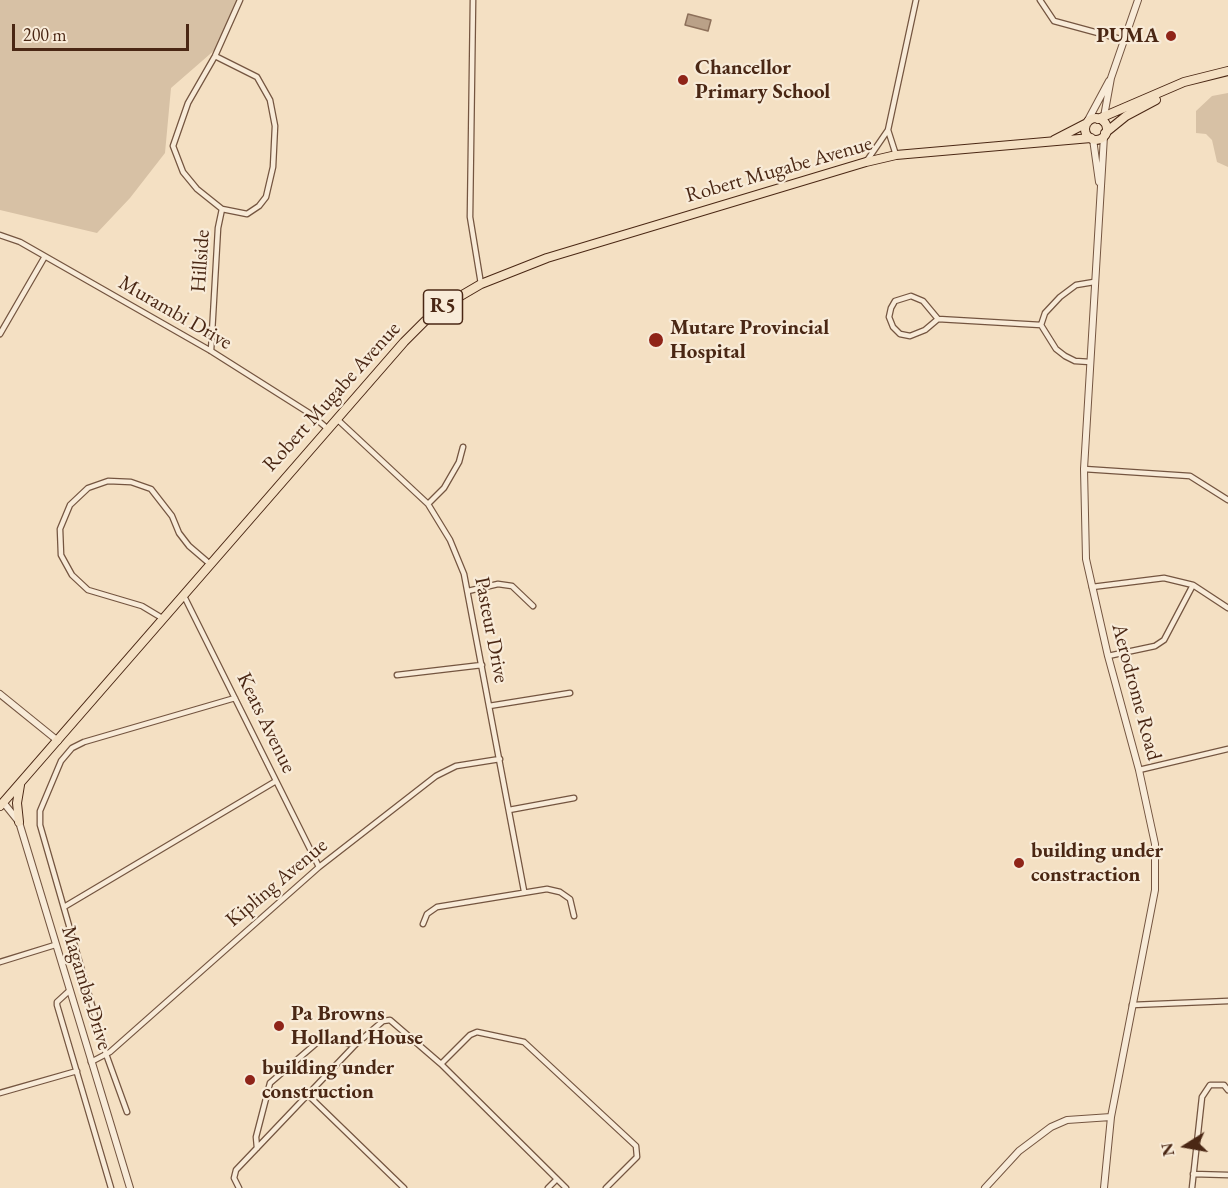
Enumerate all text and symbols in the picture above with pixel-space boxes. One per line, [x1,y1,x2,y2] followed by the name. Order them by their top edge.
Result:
[15,12,192,50] scale bar
[23,23,67,46] text: 200 m
[1096,23,1159,49] place label: PUMA
[1164,29,1178,43] marker: PUMA
[695,55,830,105] place label: Chancellor Primary School
[676,73,690,87] marker: Chancellor Primary School
[683,131,875,209] street label: Robert Mugabe Avenue
[186,229,216,293] street label: Hillside
[114,270,236,356] street label: Murambi Drive
[424,290,462,324] road number: R5
[670,315,829,365] place label: Mutare Provincial Hospital
[258,317,406,477] street label: Robert Mugabe Avenue
[647,331,665,349] marker: Mutare Provincial Hospital
[468,575,514,685] street label: Pasteur Drive
[1106,621,1166,763] street label: Aerodrome Road
[231,669,301,777] street label: Keats Avenue
[221,833,333,933] street label: Kipling Avenue
[1031,838,1163,888] place label: building under constraction
[1012,856,1026,870] marker: building under constraction
[55,923,117,1053] street label: Magamba Drive
[291,1001,423,1051] place label: Pa Browns Holland House
[272,1019,286,1033] marker: Pa Browns Holland House
[262,1055,394,1105] place label: building under construction
[243,1073,257,1087] marker: building under construction
[1156,1116,1216,1176] north arrow
[1156,1141,1179,1158] text: N

